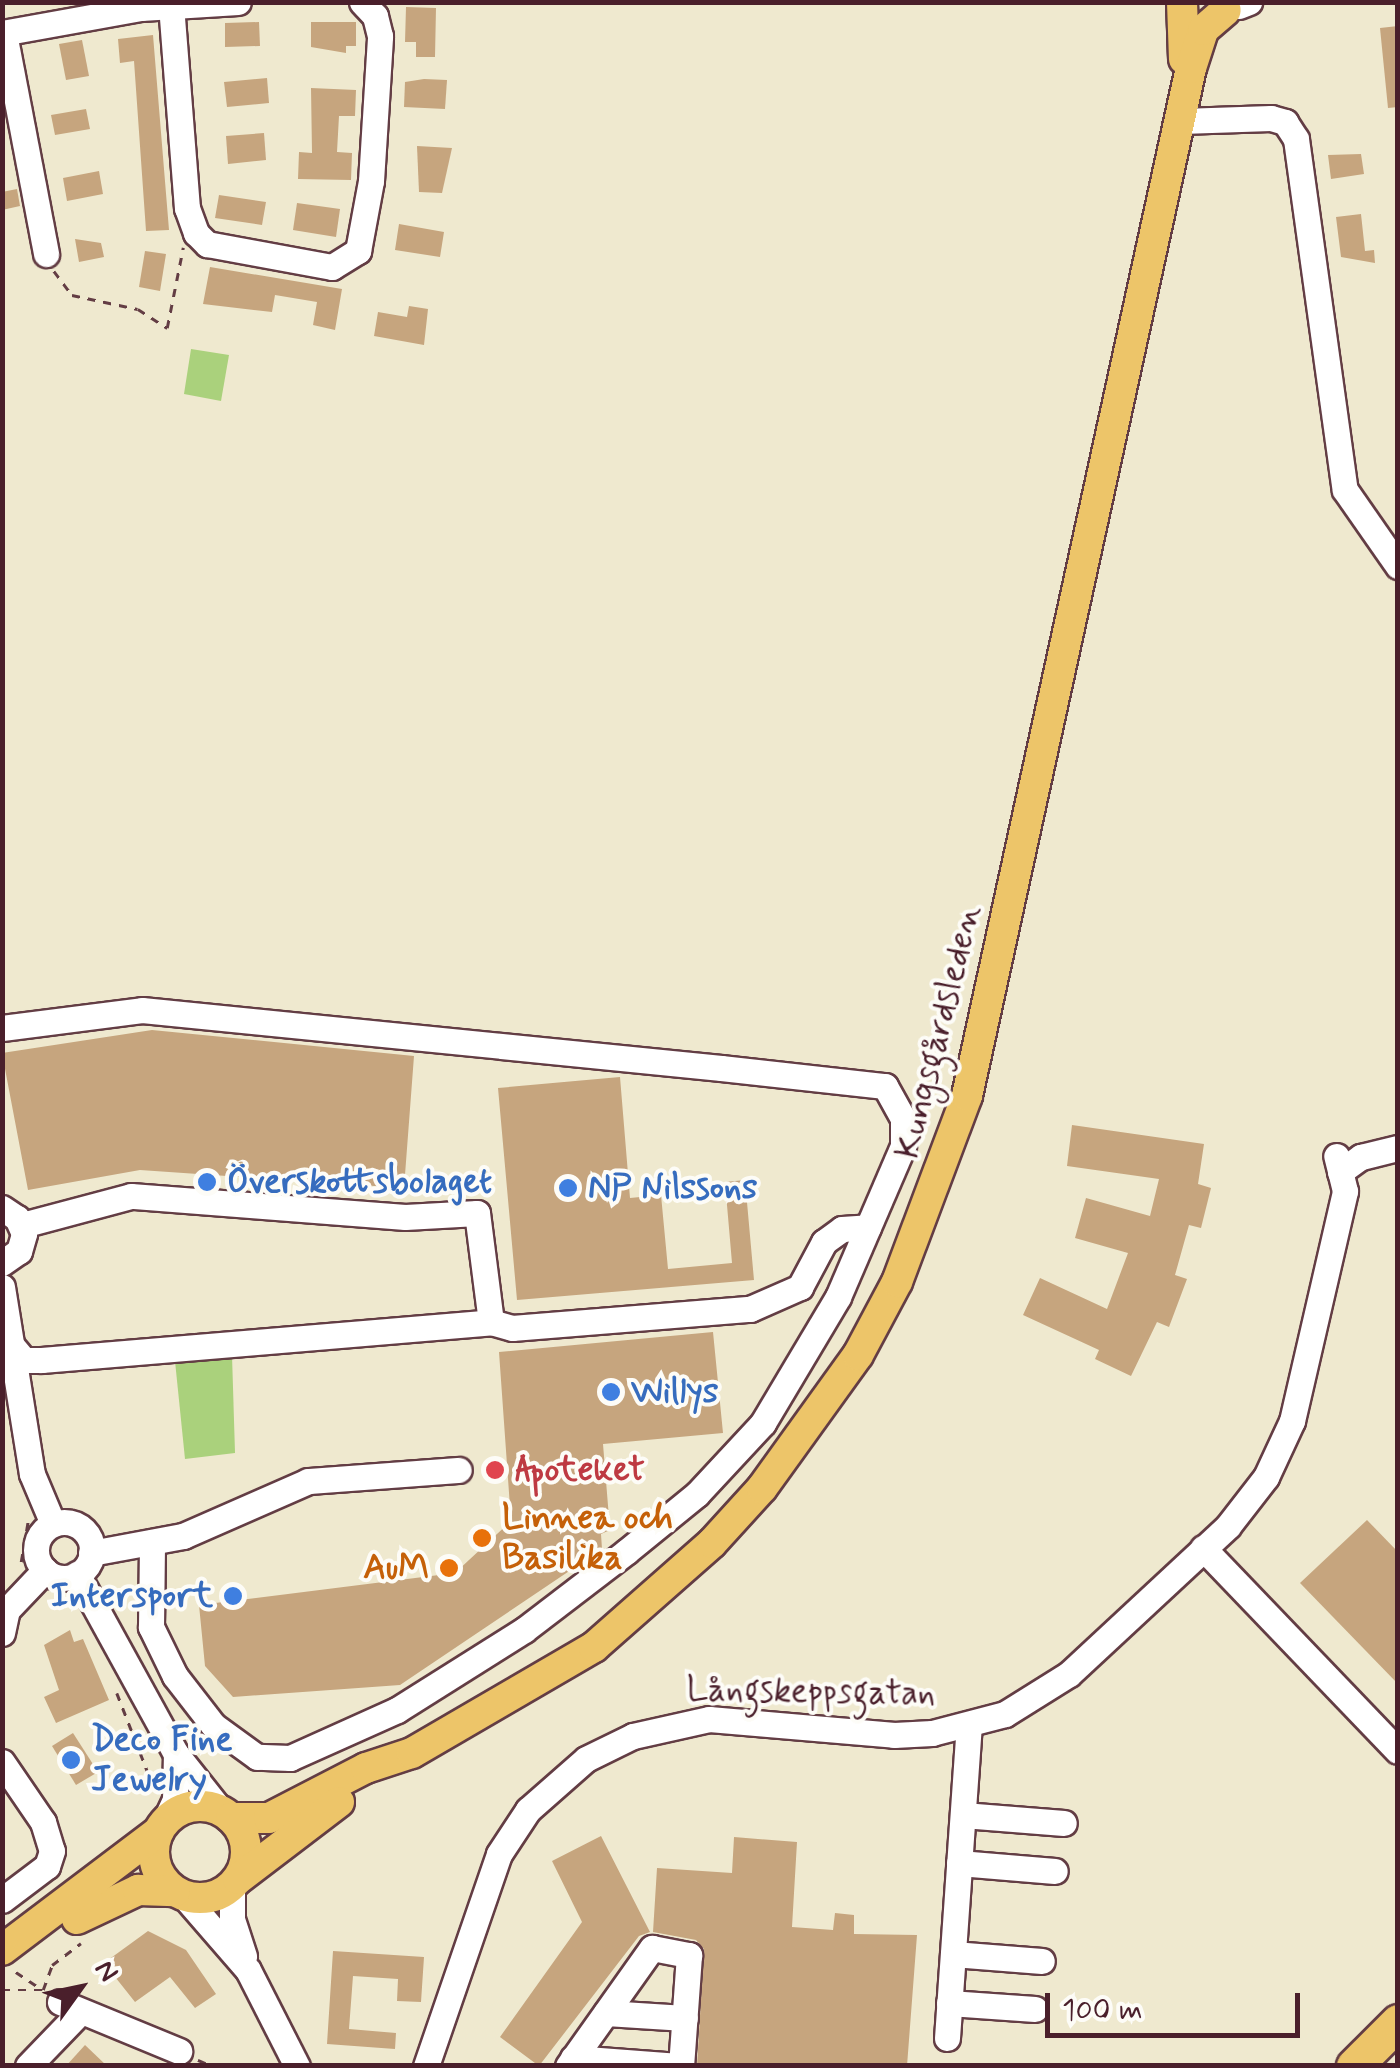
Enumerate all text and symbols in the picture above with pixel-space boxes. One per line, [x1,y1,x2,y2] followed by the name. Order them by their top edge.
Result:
[887,901,991,1163] street label: Kungsgårdsleden
[227,1161,492,1203] place label: Överskottsbolaget
[588,1167,758,1209] place label: NP Nilssons
[196,1171,218,1193] marker: Överskottsbolaget
[557,1177,579,1199] marker: NP Nilssons
[631,1371,718,1413] place label: Willys
[600,1381,622,1403] marker: Willys
[515,1449,645,1491] place label: Apoteket
[484,1459,506,1481] marker: Apoteket
[502,1497,673,1579] place label: Linnea och Basilika
[471,1527,493,1549] marker: Linnea och Basilika
[363,1547,429,1589] place label: AuM
[438,1557,460,1579] marker: AuM
[51,1575,213,1617] place label: Intersport
[222,1585,244,1607] marker: Intersport
[686,1669,936,1715] street label: Långskeppsgatan
[91,1719,232,1801] place label: Deco Fine Jewelry
[60,1749,82,1771] marker: Deco Fine Jewelry
[30,1938,130,2038] north arrow
[85,1953,126,1989] text: N
[1050,1973,1305,2035] scale bar
[1062,1991,1143,2030] text: 100 m

